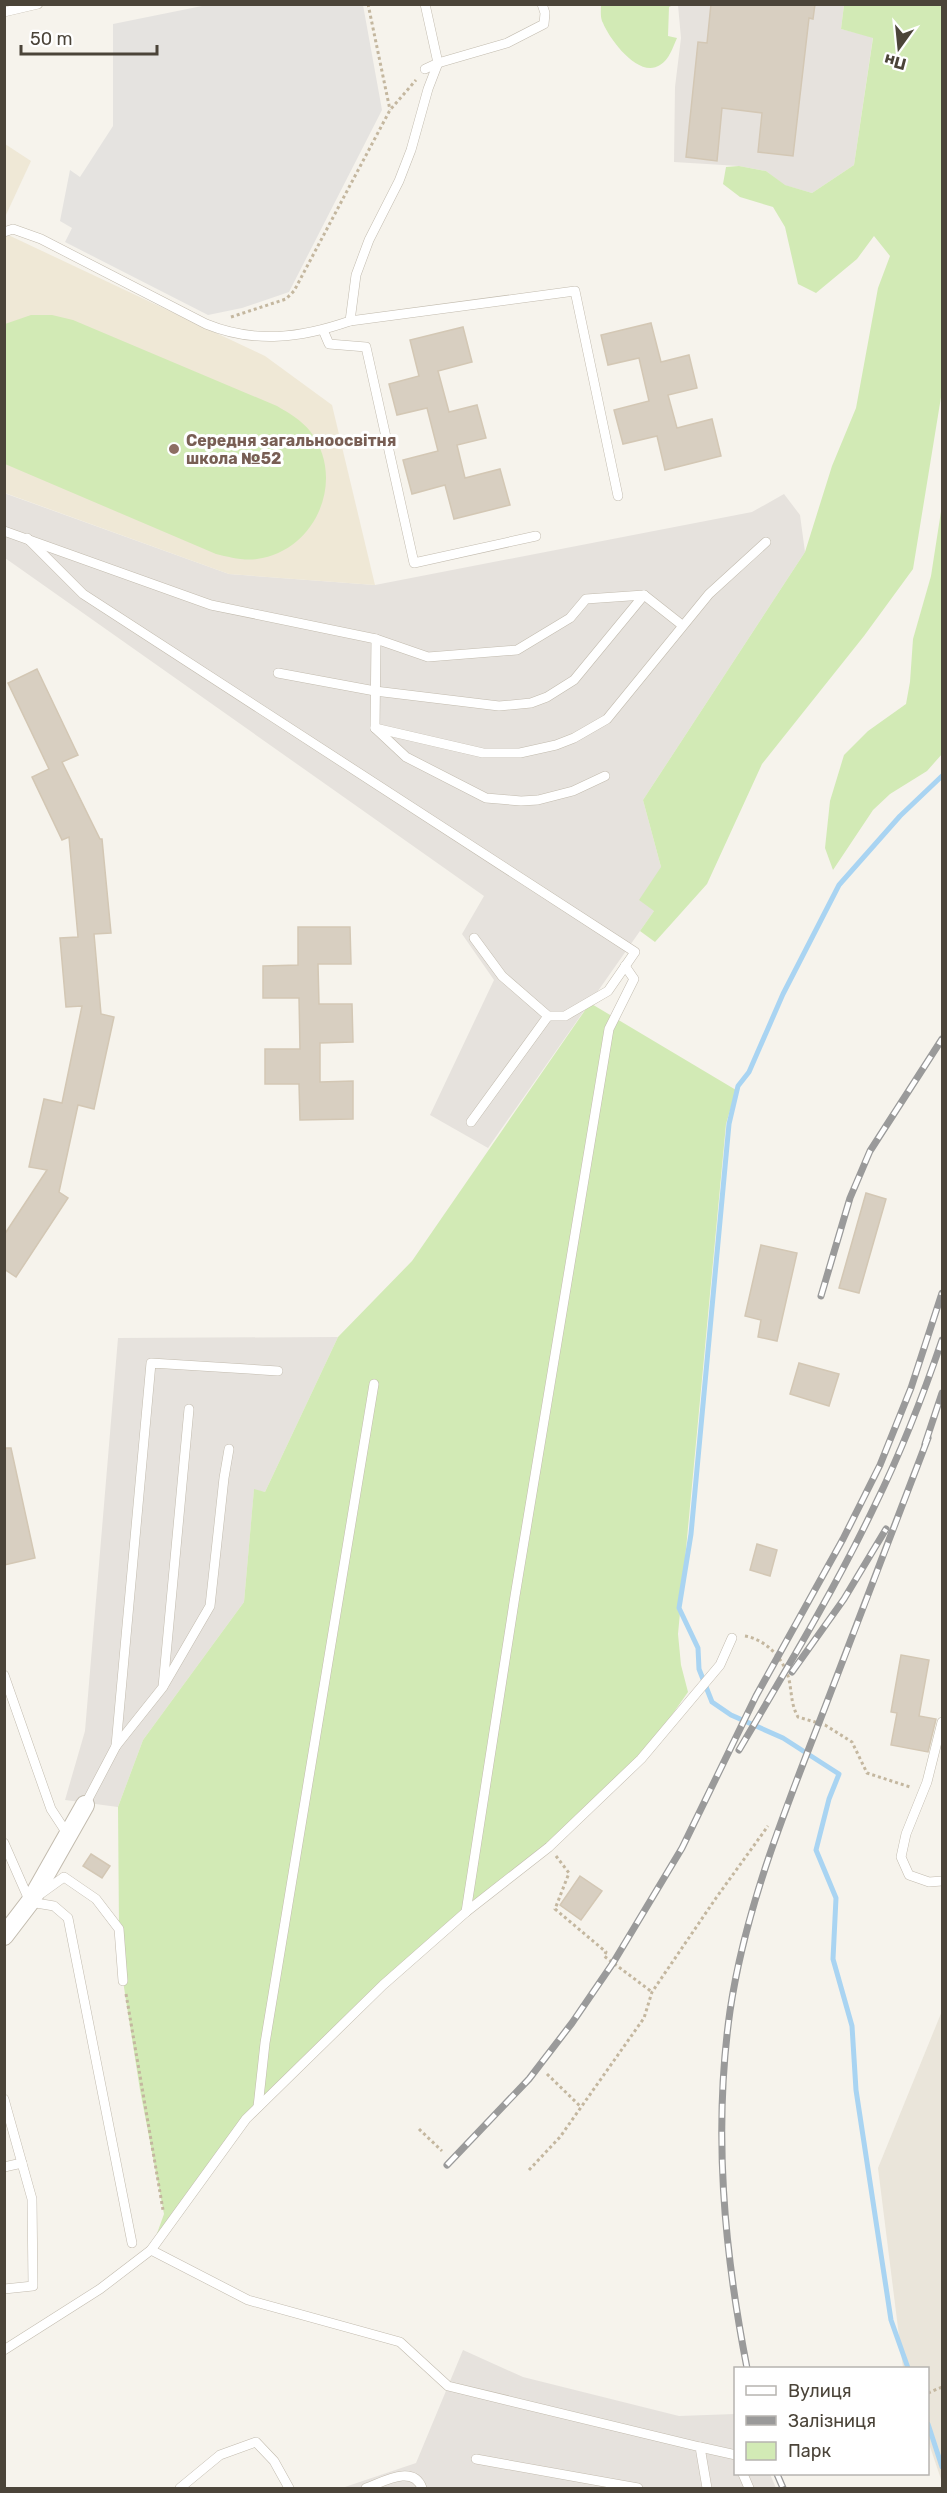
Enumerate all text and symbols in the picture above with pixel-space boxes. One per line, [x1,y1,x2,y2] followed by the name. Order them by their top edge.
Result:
[21,18,158,56] scale bar
[869,18,929,78] north arrow
[30,28,73,50] text: 50 m
[882,50,908,74] text: Пн
[186,431,396,468] place label: Середня загальноосвітня школа №52
[167,442,181,456] marker: Середня загальноосвітня школа №52
[734,2367,929,2475] legend
[788,2380,852,2402] text: Вулиця
[788,2410,876,2432] text: Залізниця
[788,2440,832,2462] text: Парк

